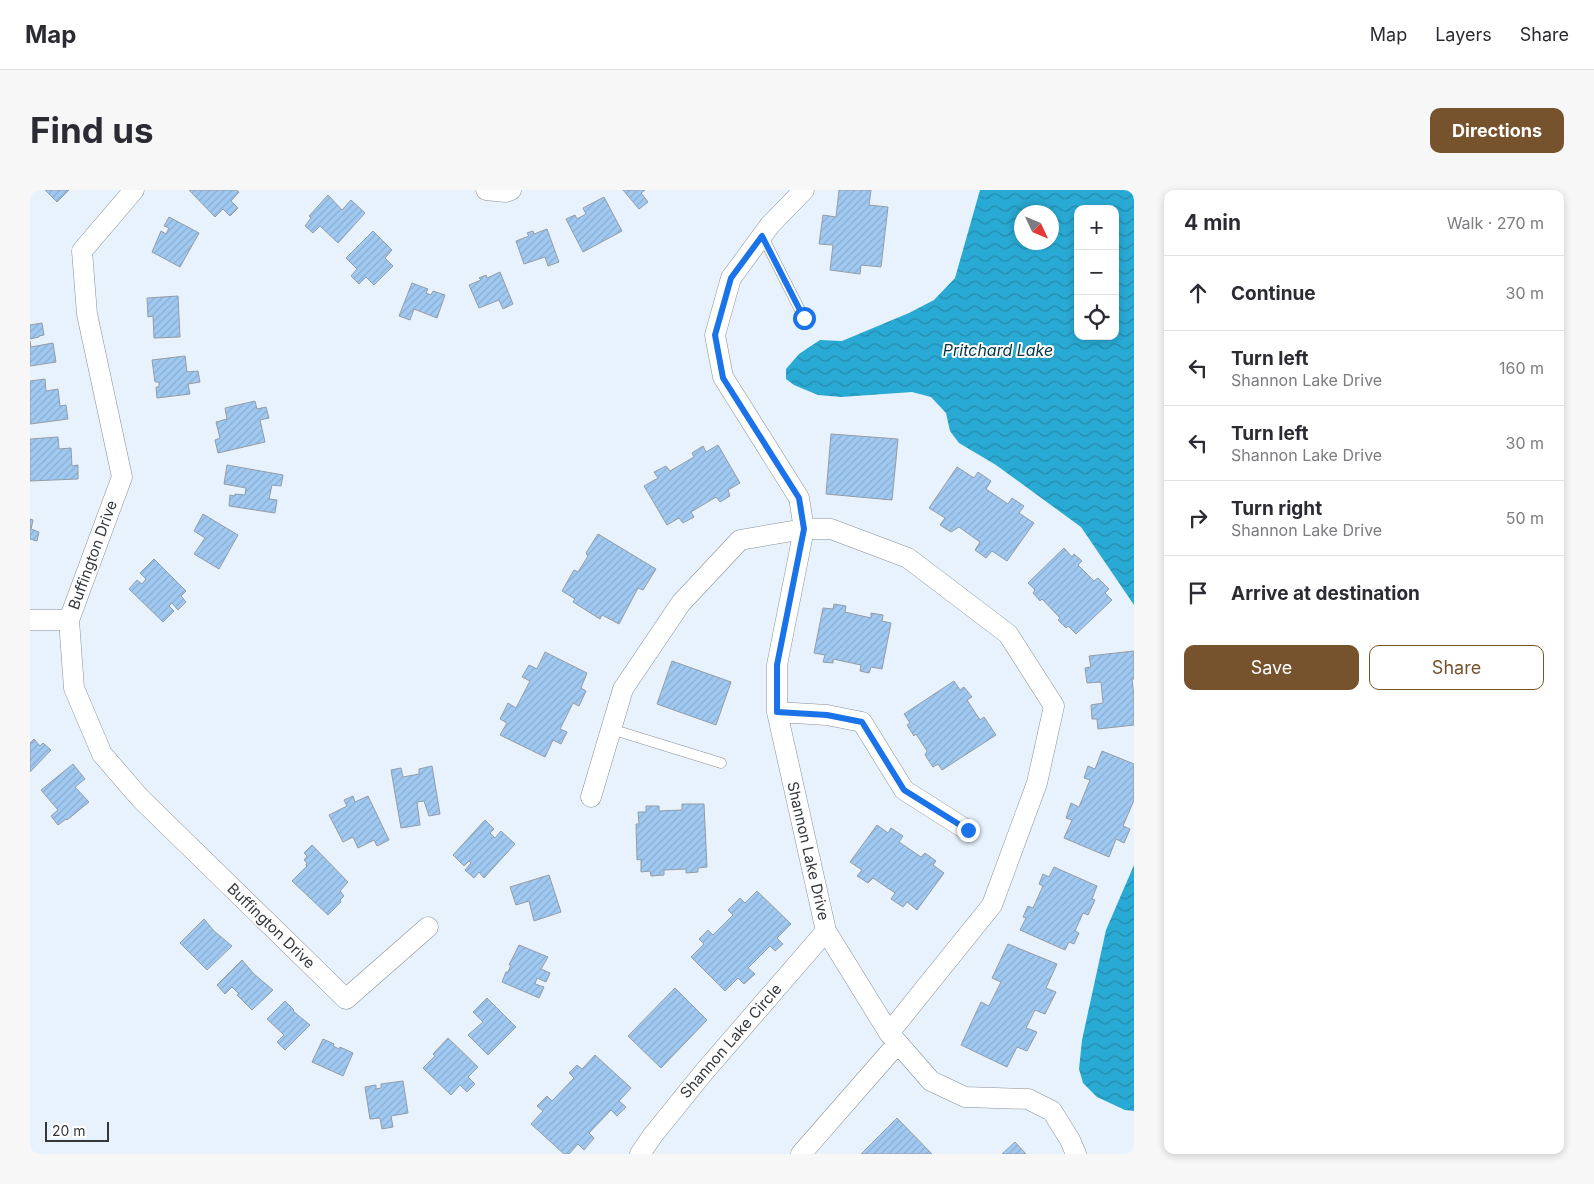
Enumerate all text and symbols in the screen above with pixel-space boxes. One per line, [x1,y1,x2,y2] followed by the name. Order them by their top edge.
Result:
[25,20,76,49] text: Map
[1370,24,1407,45] text: Map
[1435,24,1492,45] text: Layers
[1520,24,1569,45] text: Share
[1430,108,1564,153] button: Directions
[30,109,154,151] text: Find us
[1014,205,1059,250] north arrow
[1074,205,1119,340] map controls
[1074,205,1119,250] button: +
[1184,210,1241,235] text: 4 min
[1447,213,1544,233] text: Walk · 270 m
[1074,250,1119,295] button: −
[1184,279,1212,307] icon: ahead
[1231,282,1316,305] text: Continue
[1506,283,1544,303] text: 30 m
[1074,295,1119,340] button: locate
[793,307,816,330] route start
[943,340,1053,360] water label: Pritchard Lake
[1231,347,1309,370] text: Turn left
[1184,354,1212,382] icon: left
[1499,358,1544,378] text: 160 m
[1231,370,1382,390] text: Shannon Lake Drive
[1231,422,1309,445] text: Turn left
[1184,429,1212,457] icon: left
[1506,433,1544,453] text: 30 m
[1231,445,1382,465] text: Shannon Lake Drive
[1231,497,1322,520] text: Turn right
[64,498,121,612] street label: Buffington Drive
[1184,504,1212,532] icon: right
[1506,508,1544,528] text: 50 m
[1231,520,1382,540] text: Shannon Lake Drive
[1184,579,1212,607] icon: arrive
[1231,582,1420,605] text: Arrive at destination
[1184,645,1359,690] button: Save
[1369,645,1544,690] button: Share
[783,780,834,922] street label: Shannon Lake Drive
[957,819,980,842] route end
[223,879,319,972] street label: Buffington Drive
[676,980,785,1102] street label: Shannon Lake Circle
[45,1119,109,1142] scale bar
[52,1122,86,1139] text: 20 m

